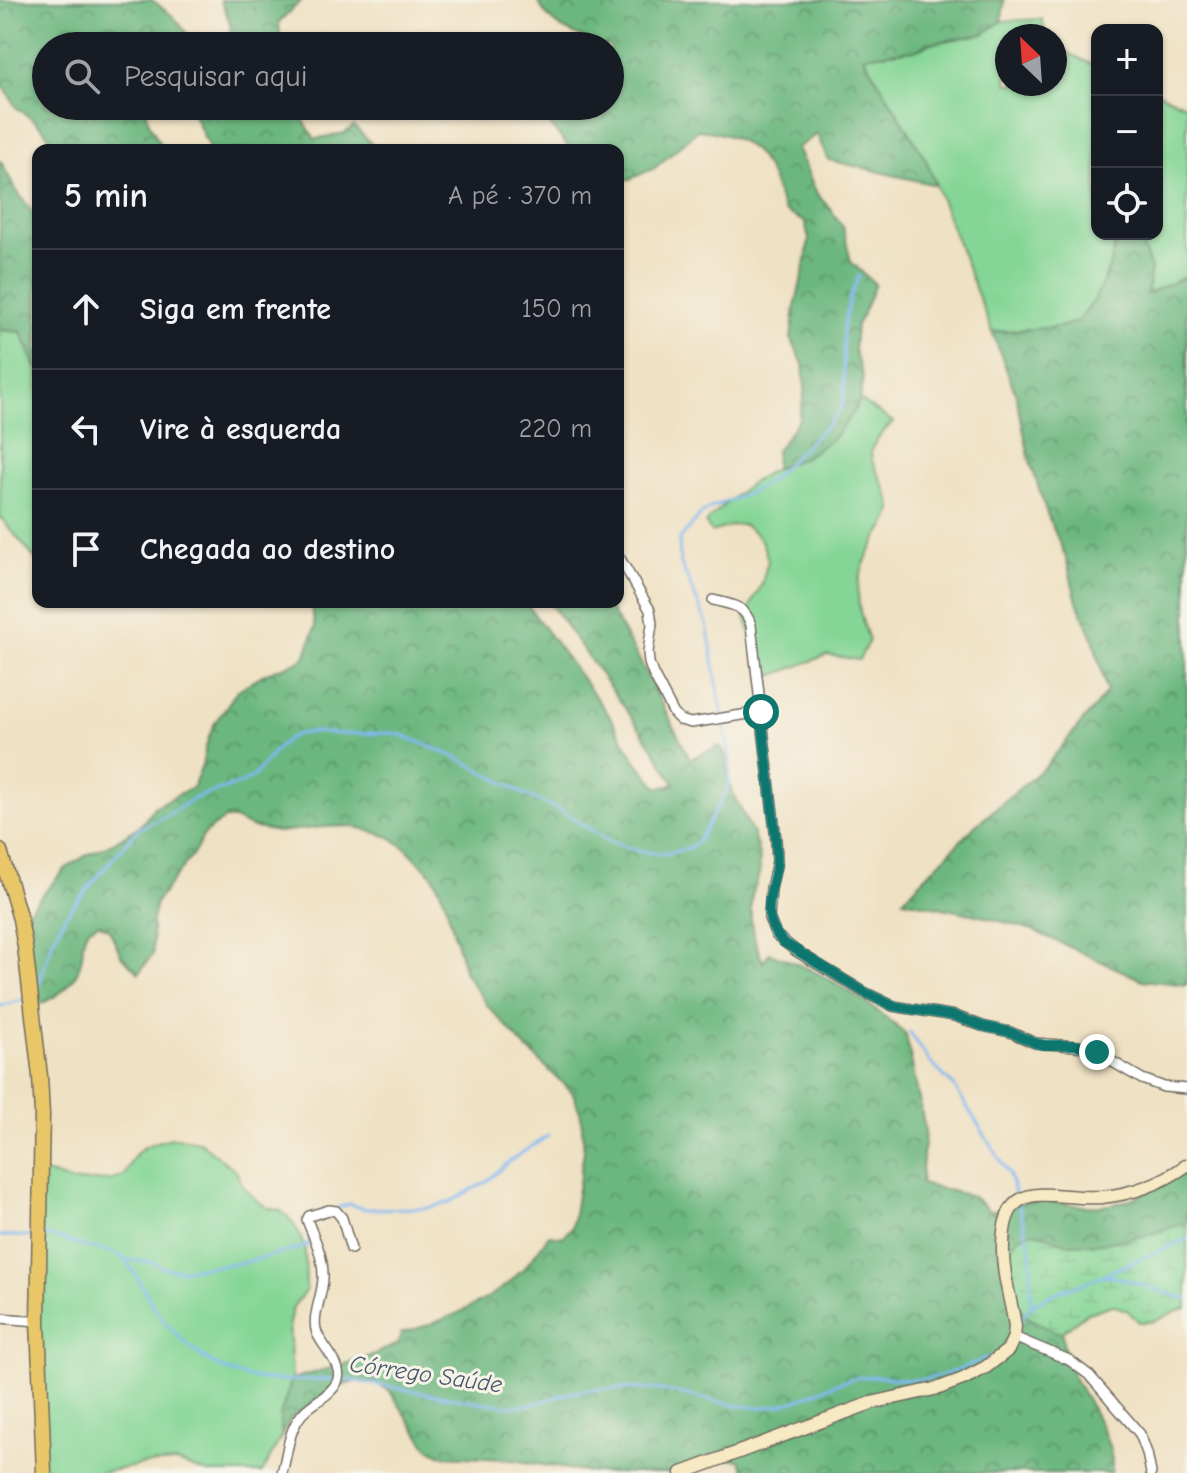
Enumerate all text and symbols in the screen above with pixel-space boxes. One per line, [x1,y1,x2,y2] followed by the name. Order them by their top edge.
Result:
[995,24,1067,96] north arrow
[1091,24,1163,240] map controls
[1091,24,1163,96] button: +
[32,32,624,120] search box
[60,54,104,98] icon: search
[124,59,307,94] text: Pesquisar aqui
[1091,96,1163,168] button: −
[1091,168,1163,240] button: locate
[64,176,148,216] text: 5 min
[448,181,592,211] text: A pé · 370 m
[64,287,108,331] icon: ahead
[140,292,331,327] text: Siga em frente
[522,294,592,324] text: 150 m
[64,407,108,451] icon: left
[140,412,341,447] text: Vire à esquerda
[519,414,592,444] text: 220 m
[64,527,108,571] icon: arrive
[140,532,395,567] text: Chegada ao destino
[743,694,779,730] route start
[1079,1034,1115,1070] route end
[348,1349,504,1399] water label: Córrego Saúde

